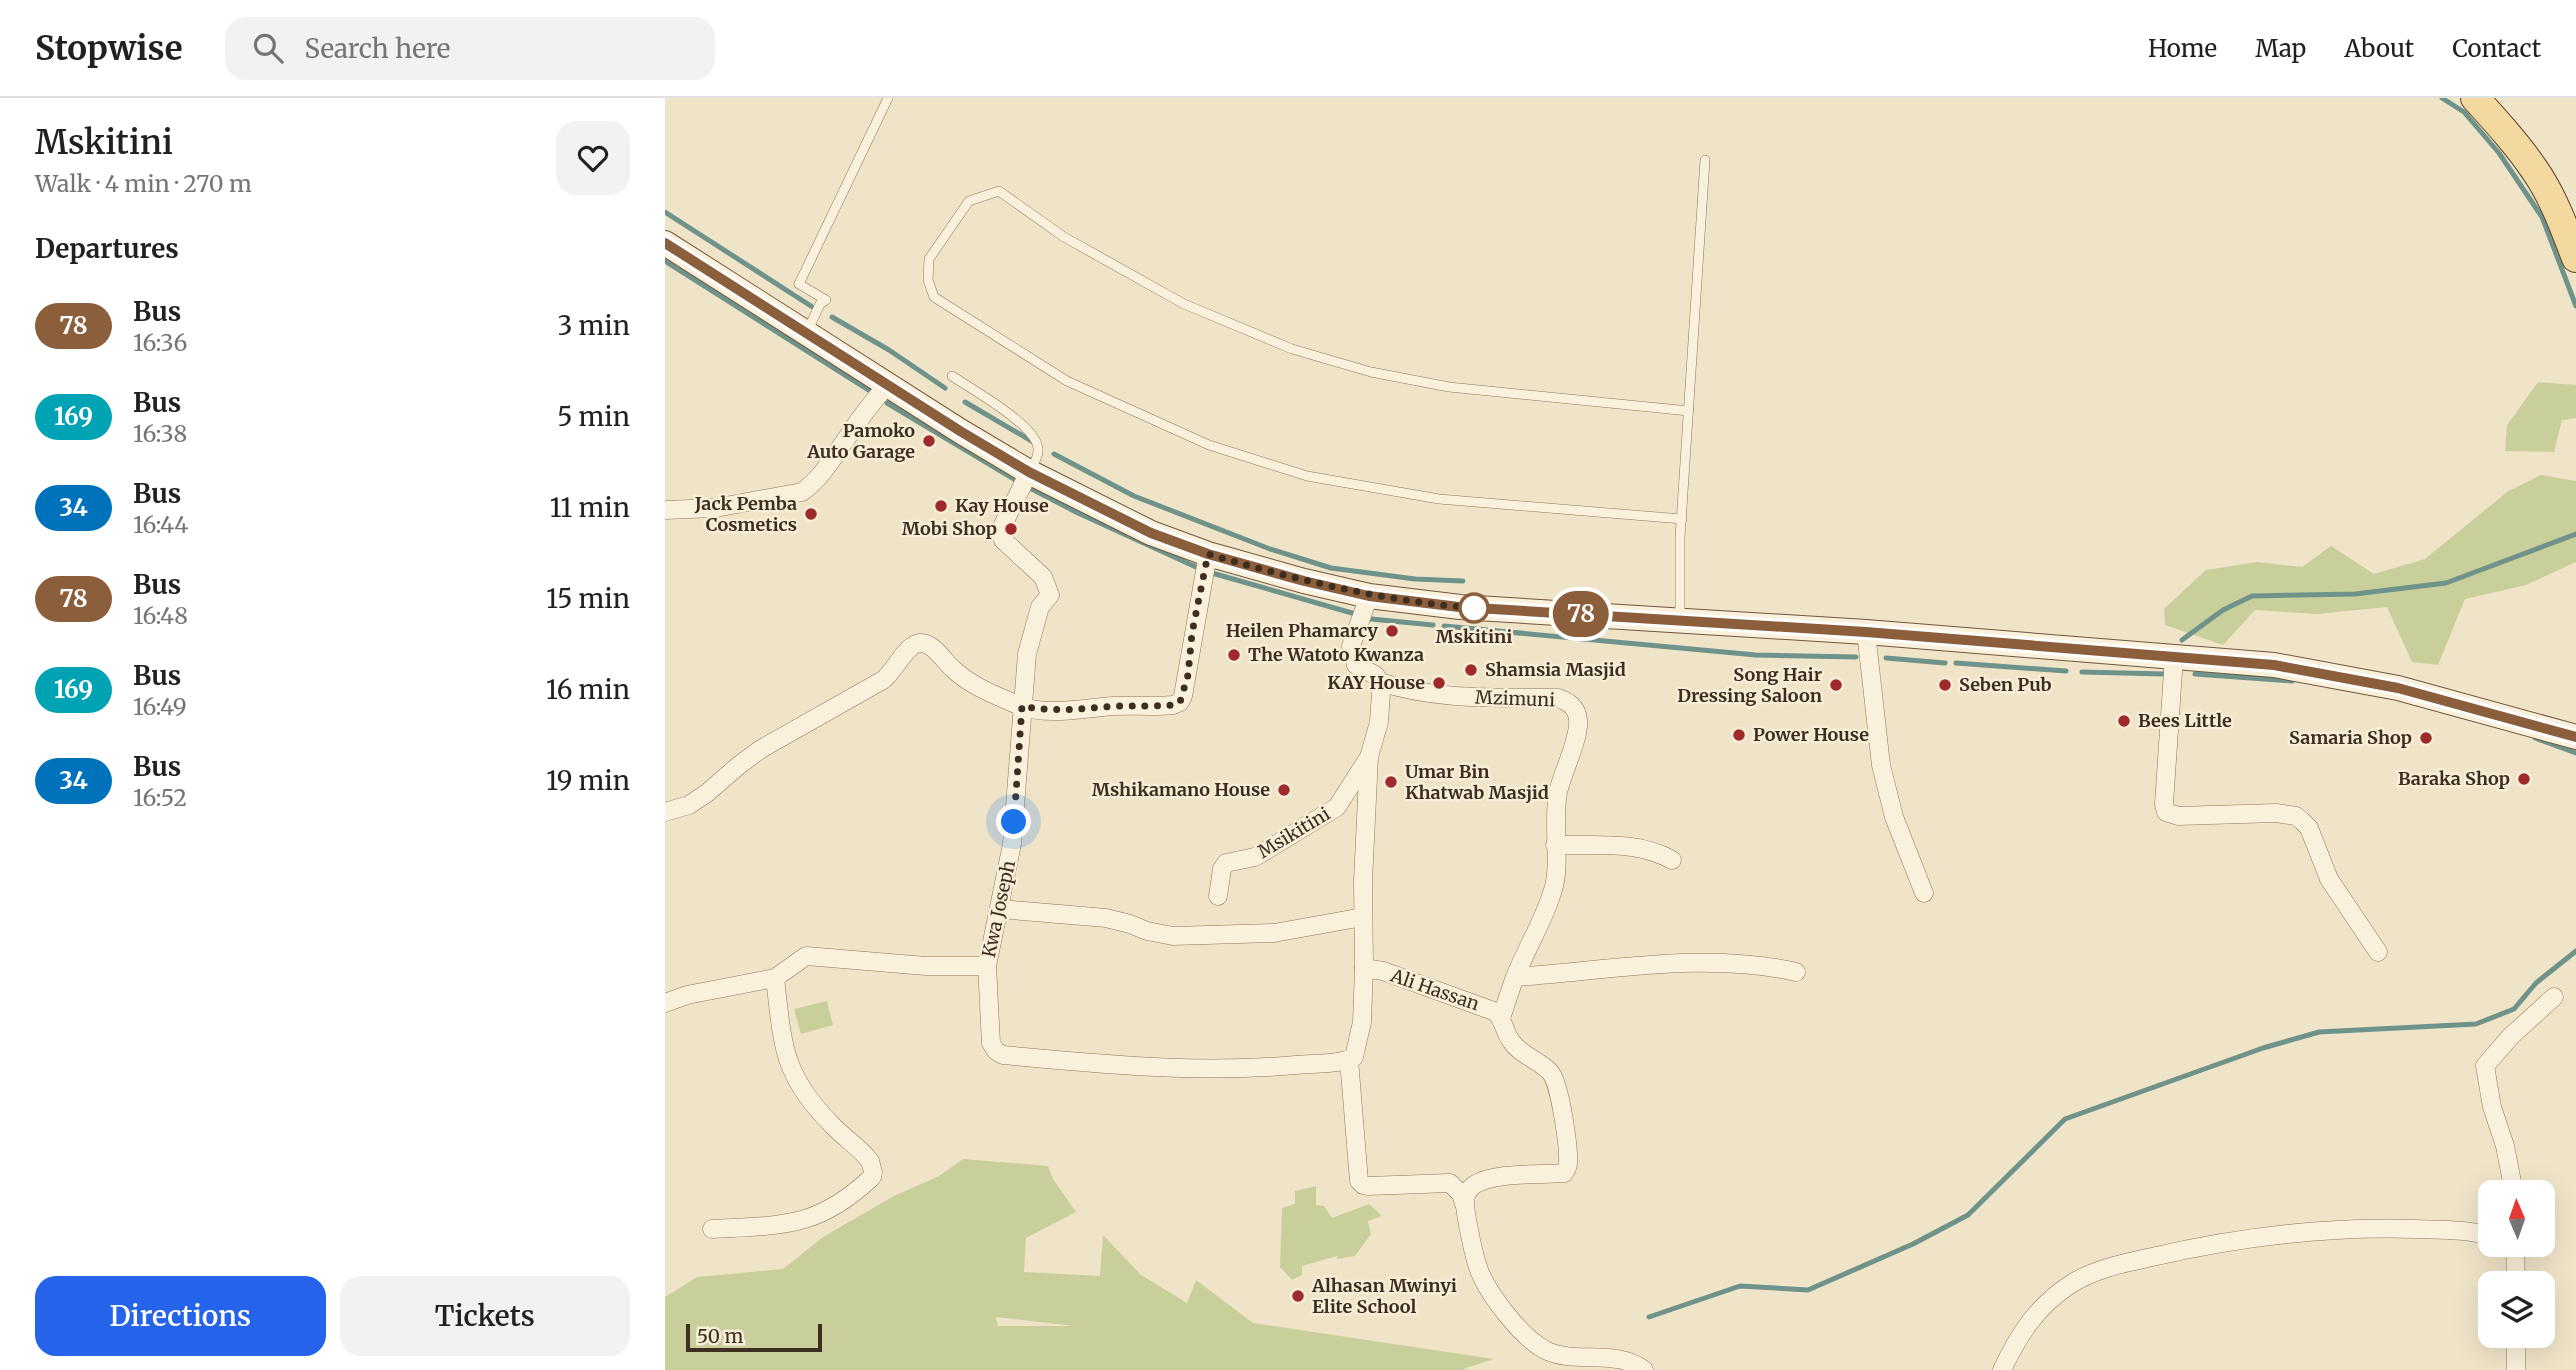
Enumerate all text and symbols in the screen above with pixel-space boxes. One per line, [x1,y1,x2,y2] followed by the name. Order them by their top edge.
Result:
[225,17,715,80] search box
[35,28,183,69] text: Stopwise
[249,29,287,67] icon: search
[305,32,450,65] text: Search here
[2148,33,2217,64] text: Home
[2255,33,2306,64] text: Map
[2344,33,2414,64] text: About
[2452,33,2541,64] text: Contact
[556,121,630,195] button: heart
[35,122,173,163] text: Mskitini
[35,169,252,198] text: Walk · 4 min · 270 m
[35,232,179,265] text: Departures
[133,295,181,328] text: Bus
[558,309,630,342] text: 3 min
[59,310,88,341] text: 78
[133,328,187,357] text: 16:36
[133,386,181,419] text: Bus
[557,400,630,433] text: 5 min
[54,401,93,432] text: 169
[133,419,187,448] text: 16:38
[806,419,915,463] place label: Pamoko Auto Garage
[921,433,937,449] marker: Pamoko Auto Garage
[133,477,181,510] text: Bus
[550,491,630,524] text: 11 min
[59,492,88,523] text: 34
[694,492,797,536] place label: Jack Pemba Cosmetics
[955,494,1049,517] place label: Kay House
[933,498,949,514] marker: Kay House
[803,506,819,522] marker: Jack Pemba Cosmetics
[133,510,188,539] text: 16:44
[902,517,997,540] place label: Mobi Shop
[1003,521,1019,537] marker: Mobi Shop
[133,568,181,601] text: Bus
[546,582,630,615] text: 15 min
[59,583,88,614] text: 78
[1549,591,1613,637] line badge: 78
[1459,593,1489,623] marker: Mskitini
[1567,598,1595,629] text: 78
[133,601,188,630] text: 16:48
[1226,619,1378,642] place label: Heilen Phamarcy
[1384,623,1400,639] marker: Heilen Phamarcy
[1436,625,1512,648] place label: Mskitini
[1248,643,1424,666] place label: The Watoto Kwanza
[1226,647,1242,663] marker: The Watoto Kwanza
[1485,658,1626,681] place label: Shamsia Masjid
[133,659,181,692] text: Bus
[1463,662,1479,678] marker: Shamsia Masjid
[1677,663,1822,707] place label: Song Hair Dressing Saloon
[1327,671,1425,694] place label: KAY House
[546,673,630,706] text: 16 min
[1959,673,2052,696] place label: Seben Pub
[54,674,93,705] text: 169
[1431,675,1447,691] marker: KAY House
[1828,677,1844,693] marker: Song Hair Dressing Saloon
[1937,677,1953,693] marker: Seben Pub
[1475,686,1556,711] street label: Mzimuni
[133,692,187,721] text: 16:49
[2138,709,2232,732] place label: Bees Little
[2116,713,2132,729] marker: Bees Little
[1753,723,1869,746] place label: Power House
[2289,726,2412,749] place label: Samaria Shop
[1731,727,1747,743] marker: Power House
[2418,730,2434,746] marker: Samaria Shop
[133,750,181,783] text: Bus
[1405,760,1549,804] place label: Umar Bin Khatwab Masjid
[546,764,630,797] text: 19 min
[59,765,88,796] text: 34
[2398,767,2510,790] place label: Baraka Shop
[2516,771,2532,787] marker: Baraka Shop
[1383,774,1399,790] marker: Umar Bin Khatwab Masjid
[1092,778,1270,801] place label: Mshikamano House
[1276,782,1292,798] marker: Mshikamano House
[133,783,187,812] text: 16:52
[1254,802,1334,863] street label: Msikitini
[996,804,1031,839] your location
[977,858,1020,959] street label: Kwa Joseph
[1387,963,1483,1015] street label: Ali Hassan
[2478,1180,2555,1256] north arrow
[2478,1180,2555,1348] map controls
[2478,1271,2555,1348] button: layers
[1311,1274,1457,1318] place label: Alhasan Mwinyi Elite School
[35,1276,326,1356] button: Directions
[340,1276,630,1356] button: Tickets
[1290,1288,1306,1304] marker: Alhasan Mwinyi Elite School
[686,1321,823,1353] scale bar
[697,1324,743,1348] text: 50 m

